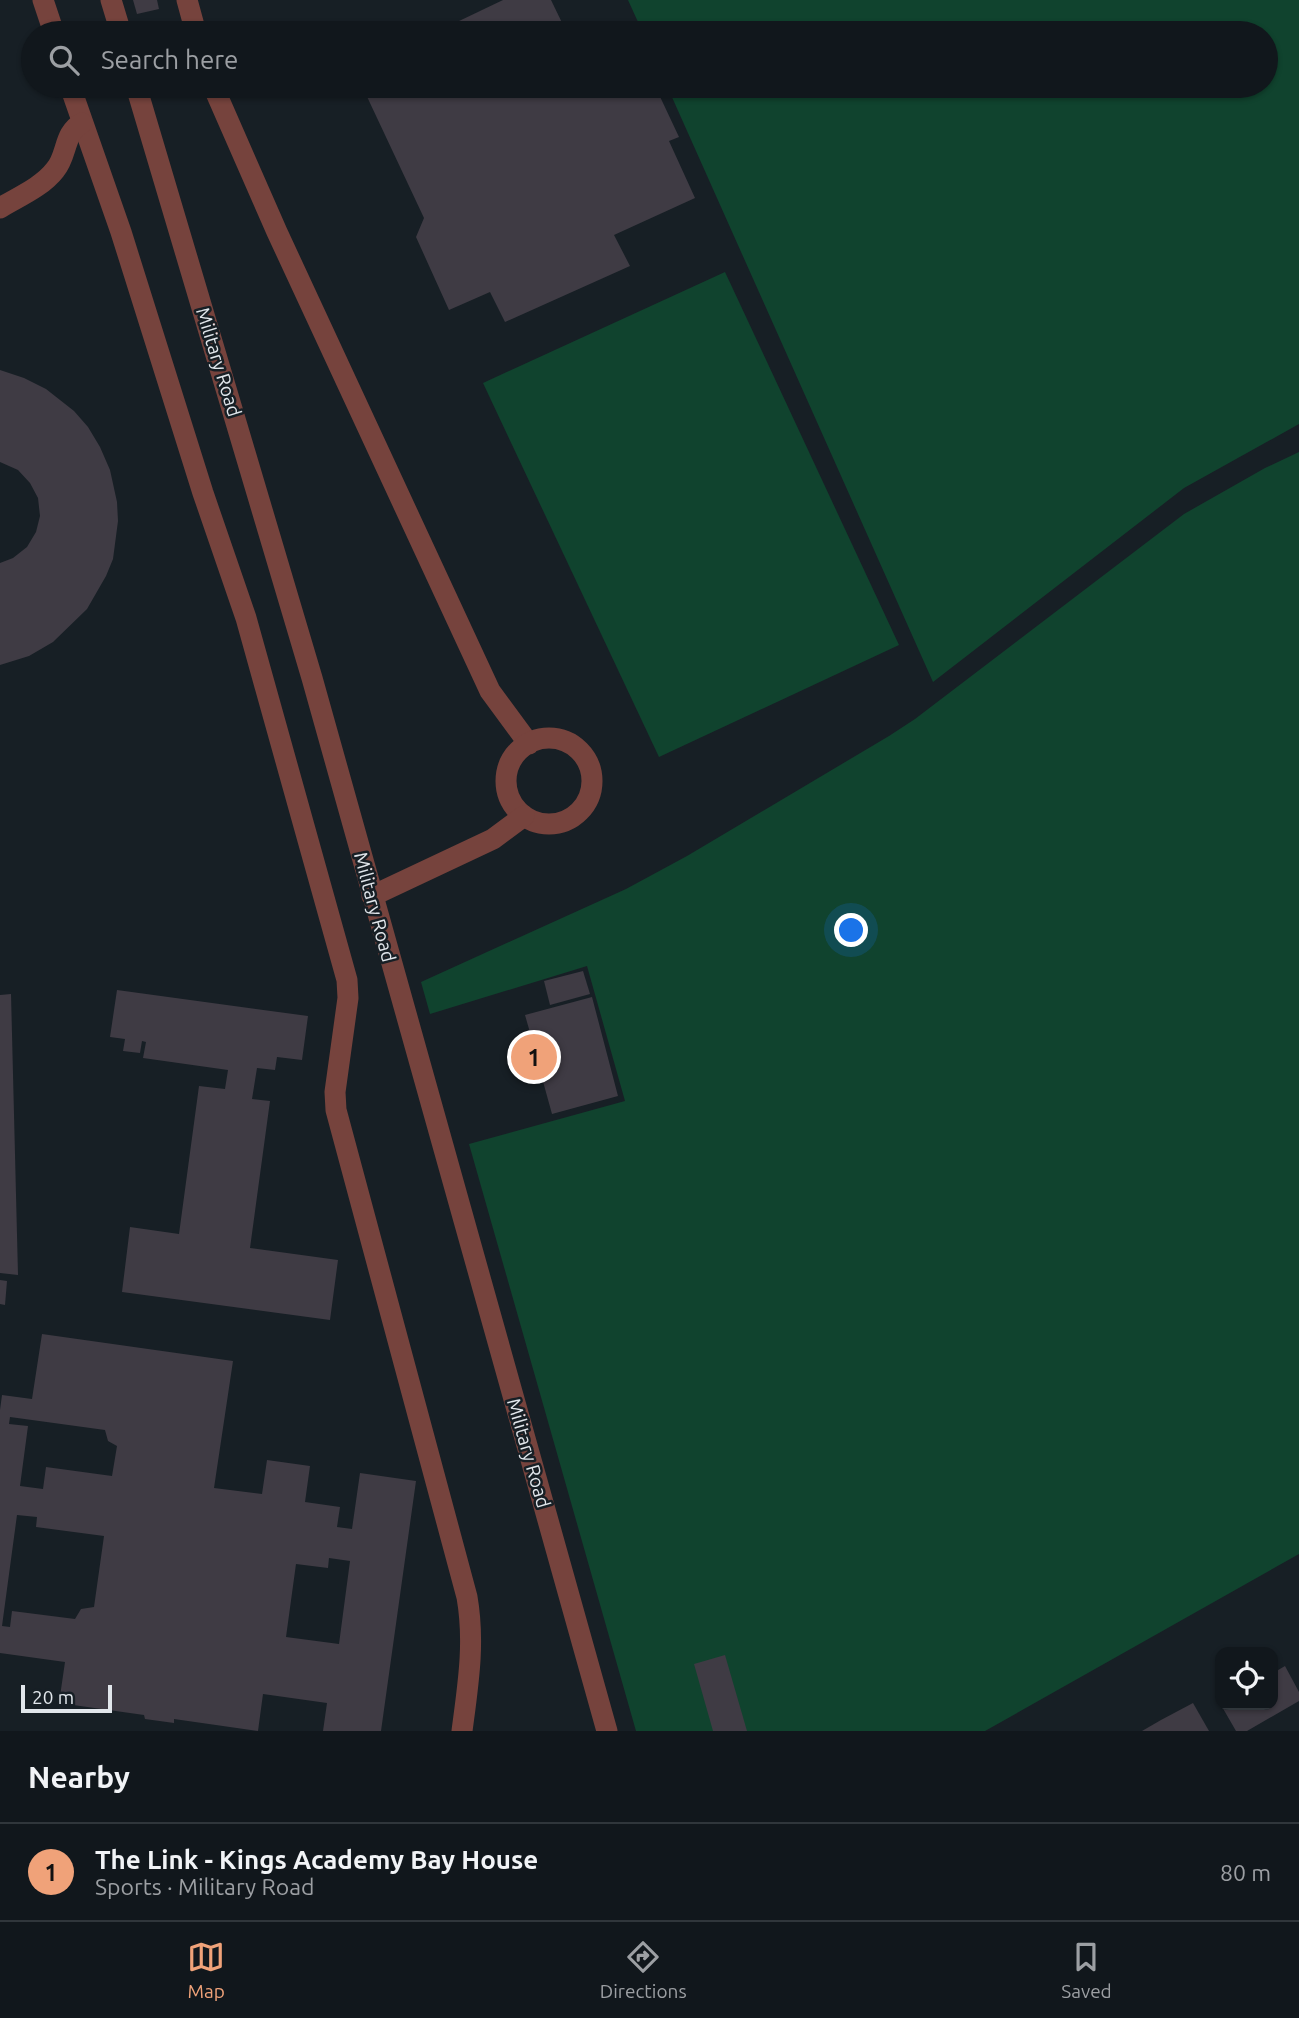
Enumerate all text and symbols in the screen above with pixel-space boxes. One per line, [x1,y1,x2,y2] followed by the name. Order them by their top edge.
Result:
[21,21,1278,98] search box
[45,41,83,79] icon: search
[101,45,238,74] text: Search here
[192,305,246,419] street label: Military Road
[350,850,400,964] street label: Military Road
[834,913,868,947] your location
[511,1031,557,1083] pin: 1
[503,1396,555,1510] street label: Military Road
[1215,1647,1278,1710] map controls
[1215,1647,1278,1710] button: locate
[21,1682,112,1714] scale bar
[32,1686,74,1708] text: 20 m
[28,1760,130,1794] text: Nearby
[95,1845,538,1874] text: The Link - Kings Academy Bay House
[45,1860,57,1885] text: 1
[1220,1860,1271,1885] text: 80 m
[95,1874,315,1899] text: Sports · Military Road
[187,1938,225,2002] tab: Map
[600,1938,687,2002] tab: Directions
[1061,1938,1112,2002] tab: Saved

